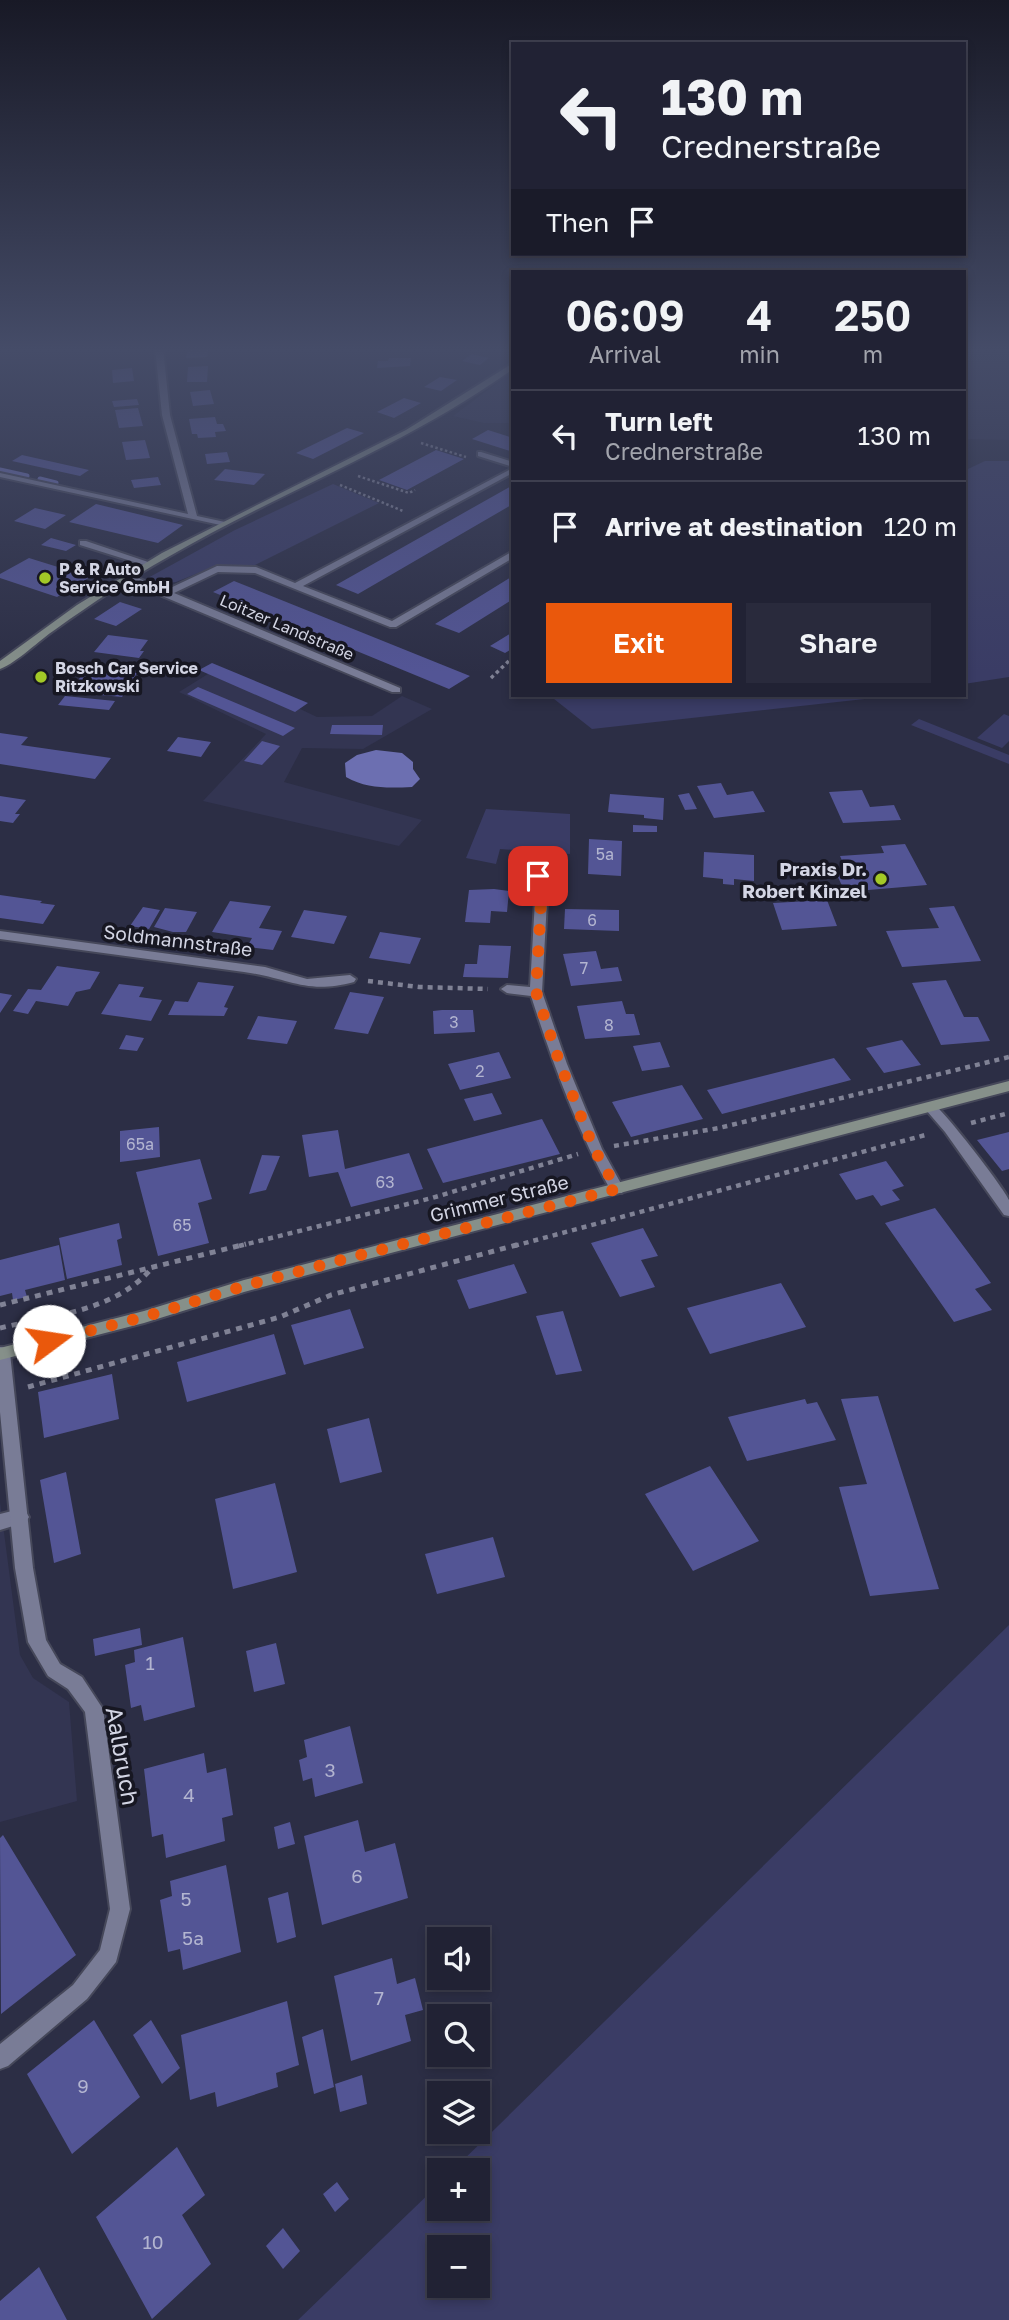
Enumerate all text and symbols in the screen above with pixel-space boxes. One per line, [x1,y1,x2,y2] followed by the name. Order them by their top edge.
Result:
[661,67,803,126] text: 130 m
[546,70,637,161] icon: left
[661,127,881,165] text: Crednerstraße
[623,203,661,241] icon: arrive
[546,207,609,238] text: Then
[566,290,685,340] text: 06:09
[746,290,773,340] text: 4
[834,290,911,340] text: 250
[589,340,661,368] text: Arrival
[739,340,780,368] text: min
[863,340,883,368] text: m
[605,406,713,437] text: Turn left
[546,417,584,455] icon: left
[858,420,931,451] text: 130 m
[605,437,763,465] text: Crednerstraße
[546,508,584,546] icon: arrive
[605,511,863,542] text: Arrive at destination
[884,511,957,542] text: 120 m
[59,559,170,597] place label: P & R Auto Service GmbH
[37,570,53,586] marker: P & R Auto Service GmbH
[217,590,357,664] street label: Loitzer Landstraße
[546,603,732,683] button: Exit
[746,603,931,683] button: Share
[55,658,198,696] place label: Bosch Car Service Ritzkowski
[33,669,49,685] marker: Bosch Car Service Ritzkowski
[596,844,614,864] house number: 5a
[508,846,568,906] pin
[519,857,557,895] icon: arrive
[742,857,867,902] place label: Praxis Dr. Robert Kinzel
[873,871,889,887] marker: Praxis Dr. Robert Kinzel
[587,910,597,930] house number: 6
[102,919,254,961] street label: Soldmannstraße
[580,958,588,978] house number: 7
[449,1012,459,1032] house number: 3
[604,1015,614,1035] house number: 8
[475,1061,485,1081] house number: 2
[126,1134,154,1154] house number: 65a
[427,1170,571,1226] street label: Grimmer Straße
[375,1172,395,1192] house number: 63
[173,1215,191,1235] house number: 65
[12,1304,86,1378] position arrow
[145,1651,155,1674] house number: 1
[101,1705,145,1807] street label: Aalbruch
[324,1758,336,1781] house number: 3
[183,1783,195,1806] house number: 4
[351,1864,363,1887] house number: 6
[180,1887,192,1910] house number: 5
[182,1926,204,1949] house number: 5a
[427,1927,490,2298] map controls
[427,1927,490,1990] button: sound
[374,1986,384,2009] house number: 7
[427,2004,490,2067] button: search
[77,2074,89,2097] house number: 9
[427,2081,490,2144] button: layers
[427,2158,490,2221] button: +
[143,2230,164,2253] house number: 10
[427,2235,490,2298] button: −

